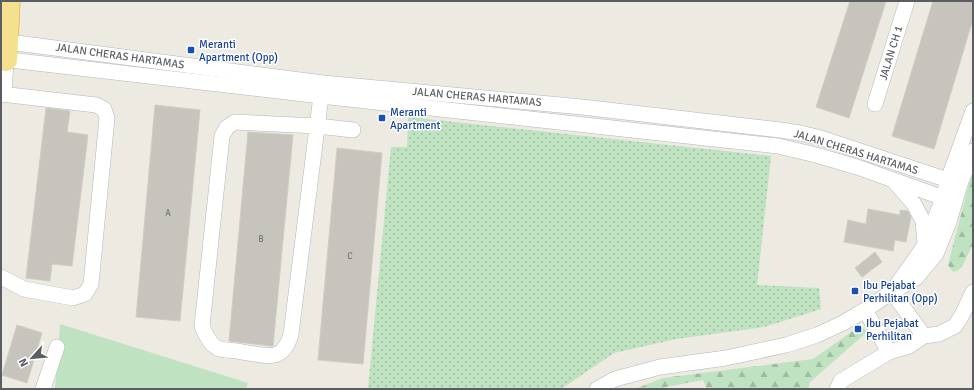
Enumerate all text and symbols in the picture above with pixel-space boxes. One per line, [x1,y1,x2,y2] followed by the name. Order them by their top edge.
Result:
[877,24,905,82] street label: JALAN CH 1
[199,38,278,64] place label: Meranti Apartment (Opp)
[55,41,185,71] street label: JALAN CHERAS HARTAMAS
[186,45,196,55] marker: Meranti Apartment (Opp)
[412,85,542,109] street label: JALAN CHERAS HARTAMAS
[390,106,441,132] place label: Meranti Apartment
[377,113,387,123] marker: Meranti Apartment
[792,127,920,177] street label: JALAN CHERAS HARTAMAS
[165,208,171,219] house number: A
[258,234,264,245] house number: B
[347,251,353,262] house number: C
[863,279,938,305] place label: Ibu Pejabat Perhilitan (Opp)
[850,286,860,296] marker: Ibu Pejabat Perhilitan (Opp)
[866,317,919,343] place label: Ibu Pejabat Perhilitan
[853,324,863,334] marker: Ibu Pejabat Perhilitan
[12,338,52,378] north arrow
[16,356,31,369] text: N

